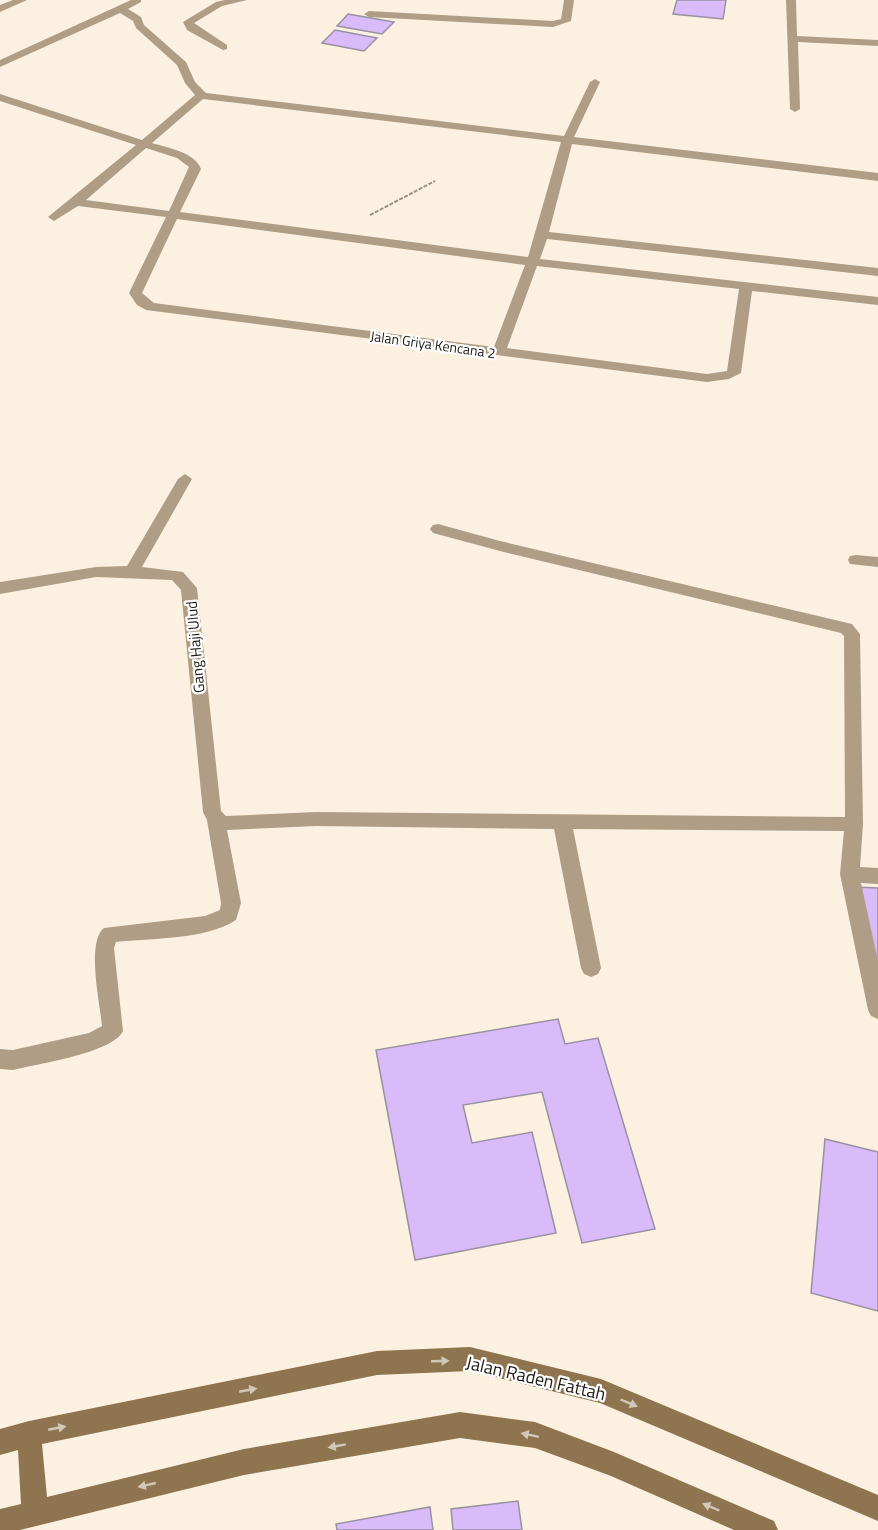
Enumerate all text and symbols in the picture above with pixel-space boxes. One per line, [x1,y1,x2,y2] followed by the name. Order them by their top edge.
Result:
[369,325,497,363] street label: Jalan Griya Kencana 2
[180,600,210,694] street label: Gang Haji Ulud
[464,1349,608,1407] street label: Jalan Raden Fattah
[431,1356,450,1365] one-way arrow
[239,1385,258,1394] one-way arrow
[620,1399,638,1408] one-way arrow
[47,1423,66,1432] one-way arrow
[520,1430,539,1439] one-way arrow
[328,1442,347,1451] one-way arrow
[137,1481,156,1491] one-way arrow
[702,1502,720,1511] one-way arrow

